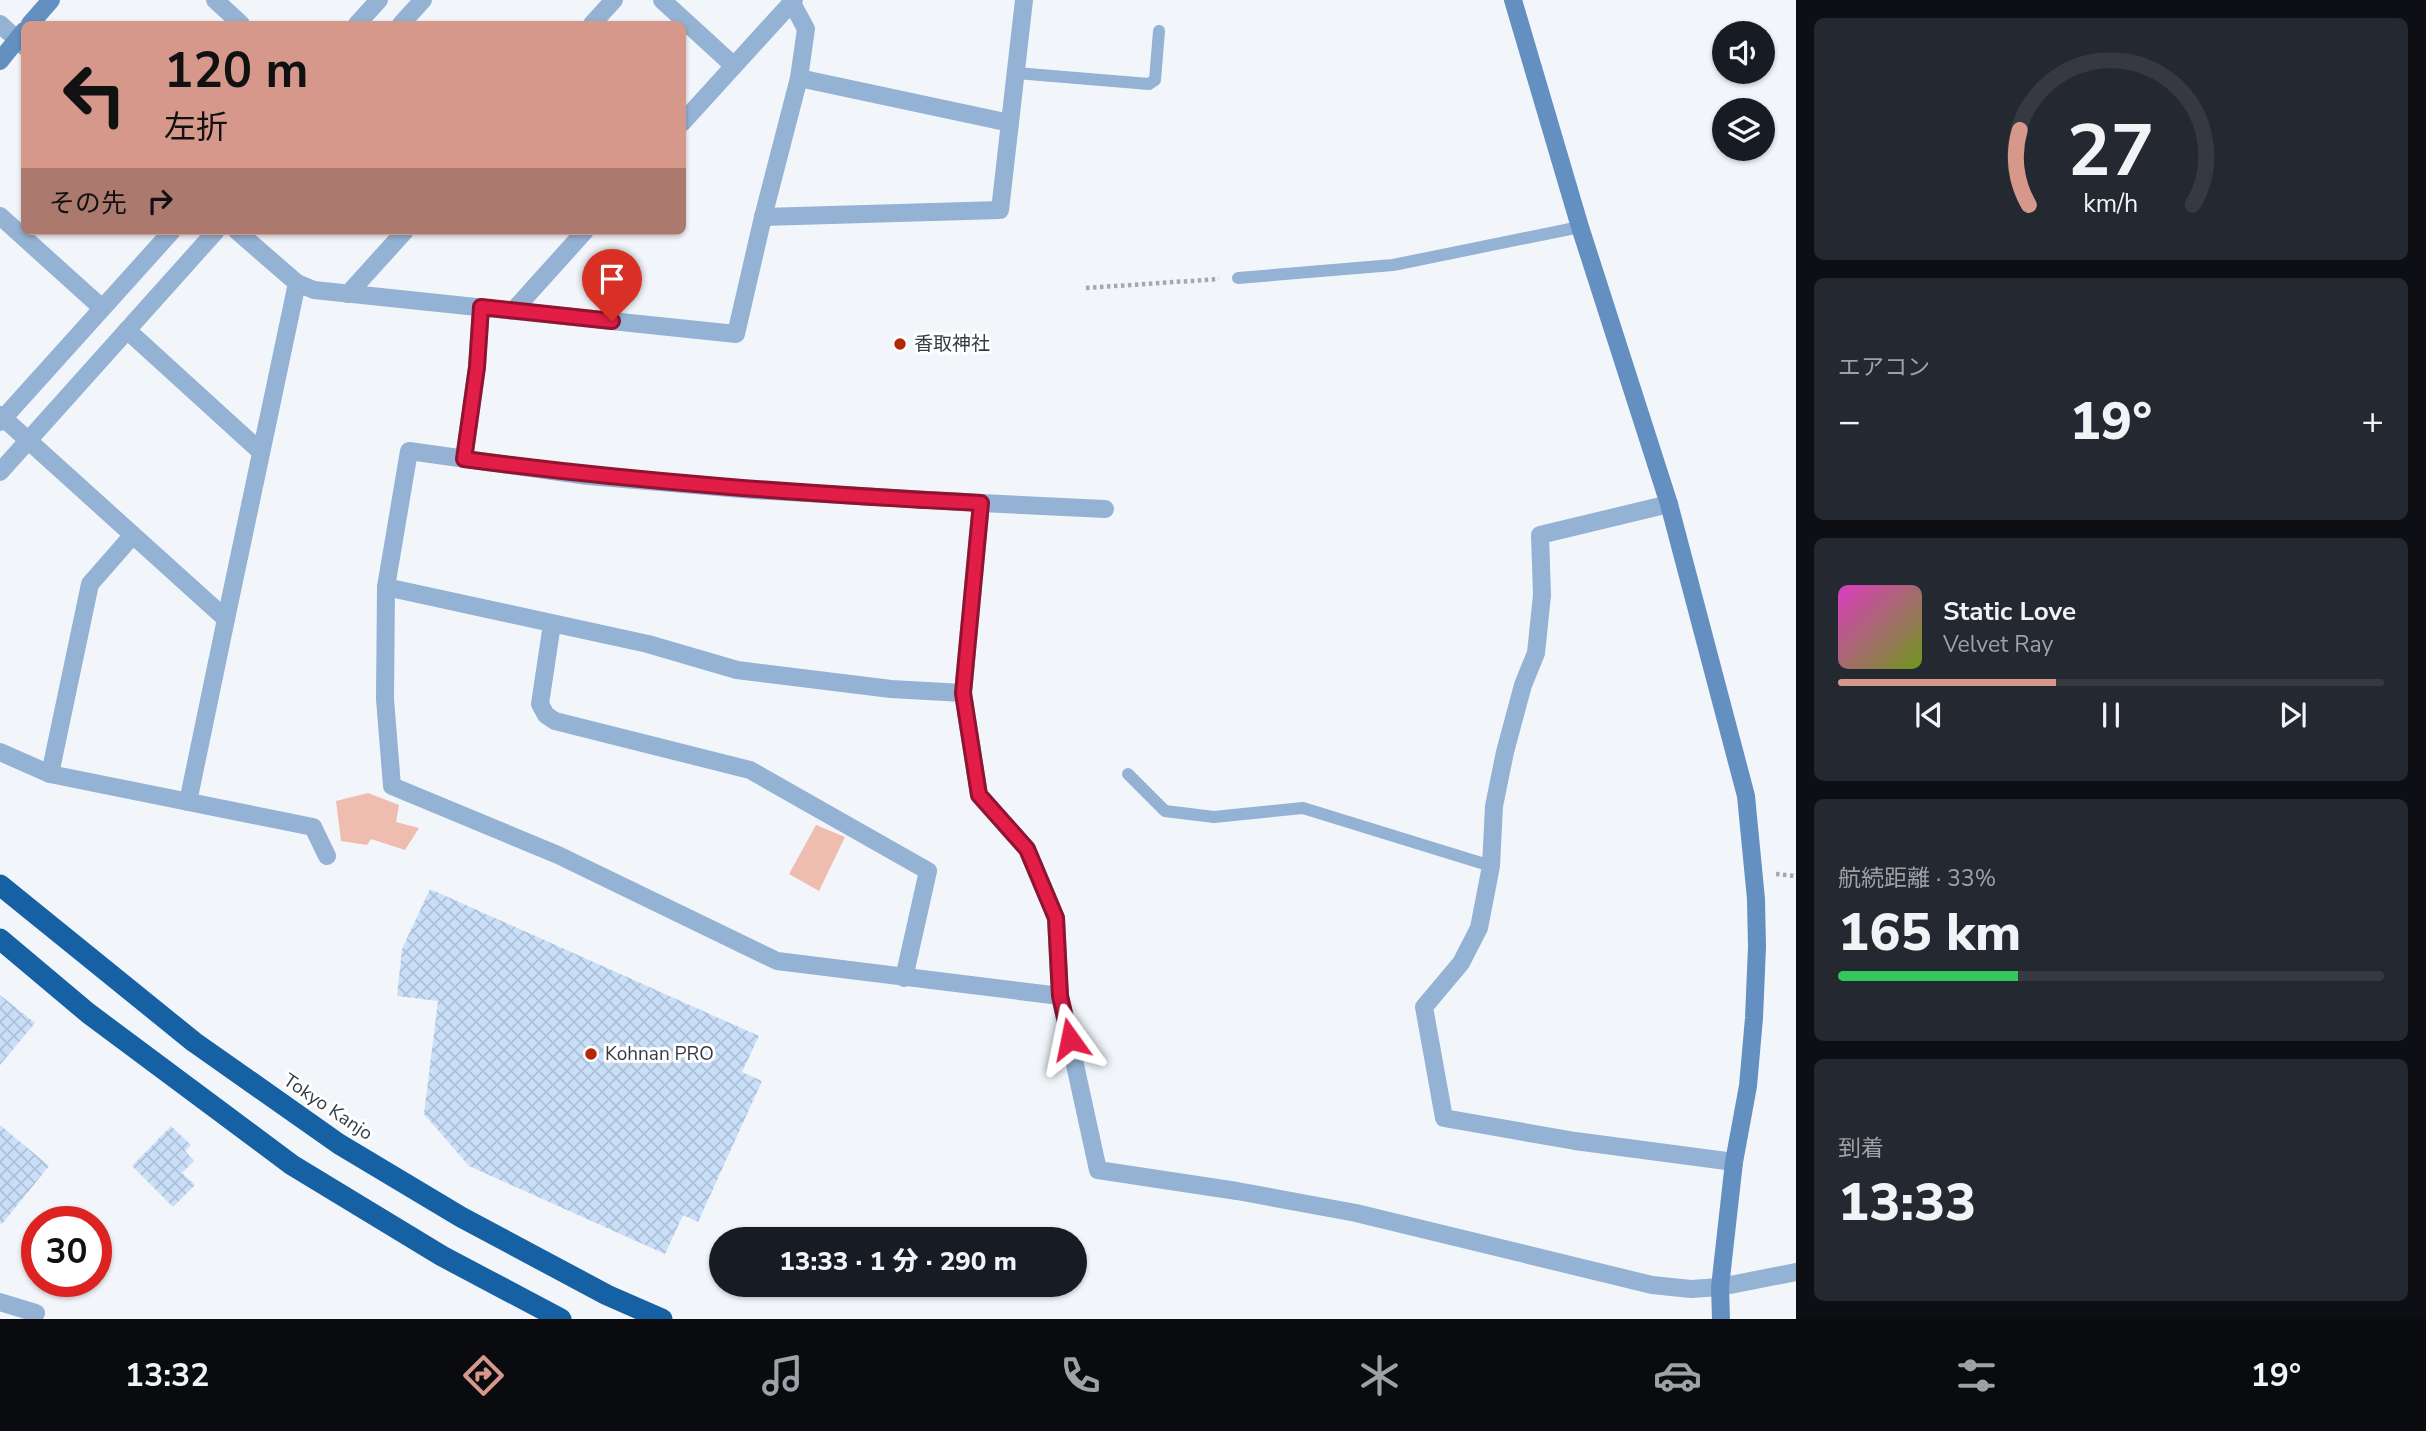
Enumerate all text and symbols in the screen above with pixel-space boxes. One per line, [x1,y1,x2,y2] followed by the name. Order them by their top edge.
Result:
[1712,21,1775,161] map controls
[1712,21,1775,84] button: sound
[164,37,308,104] text: 120 m
[49,49,140,140] icon: left
[1712,98,1775,161] button: layers
[2067,101,2155,201] text: 27
[164,106,228,149] text: 左折
[141,182,179,220] icon: right
[49,186,127,221] text: その先
[2083,187,2139,221] text: km/h
[582,249,642,321] pin
[593,260,631,298] icon: arrive
[914,331,990,357] place label: 香取神社
[892,336,908,352] marker: 香取神社
[1838,352,1930,383] text: エアコン
[2070,386,2152,457] text: 19°
[1838,396,1861,447] text: −
[2361,396,2384,447] text: +
[1943,594,2076,629] text: Static Love
[1943,629,2053,660] text: Velvet Ray
[1910,696,1948,734] icon: previous
[2092,696,2130,734] icon: pause
[2274,696,2312,734] icon: next
[1838,863,1996,894] text: 航続距離 · 33%
[1838,897,2021,968] text: 165 km
[1033,1002,1107,1076] position arrow
[605,1041,714,1067] place label: Kohnan PRO
[583,1046,599,1062] marker: Kohnan PRO
[278,1068,378,1146] street label: Tokyo Kanjo
[1838,1133,1884,1164] text: 到着
[1838,1167,1976,1238] text: 13:33
[21,1206,112,1297] speed limit sign: 30
[779,1244,1017,1279] text: 13:33 · 1 分 · 290 m
[459,1351,508,1400] icon: directions
[758,1351,807,1400] icon: music
[1056,1351,1105,1400] icon: phone
[1355,1351,1404,1400] icon: climate
[1653,1351,1702,1400] icon: car
[1952,1351,2001,1400] icon: filters
[125,1354,210,1397] text: 13:32
[2251,1354,2301,1397] text: 19°

